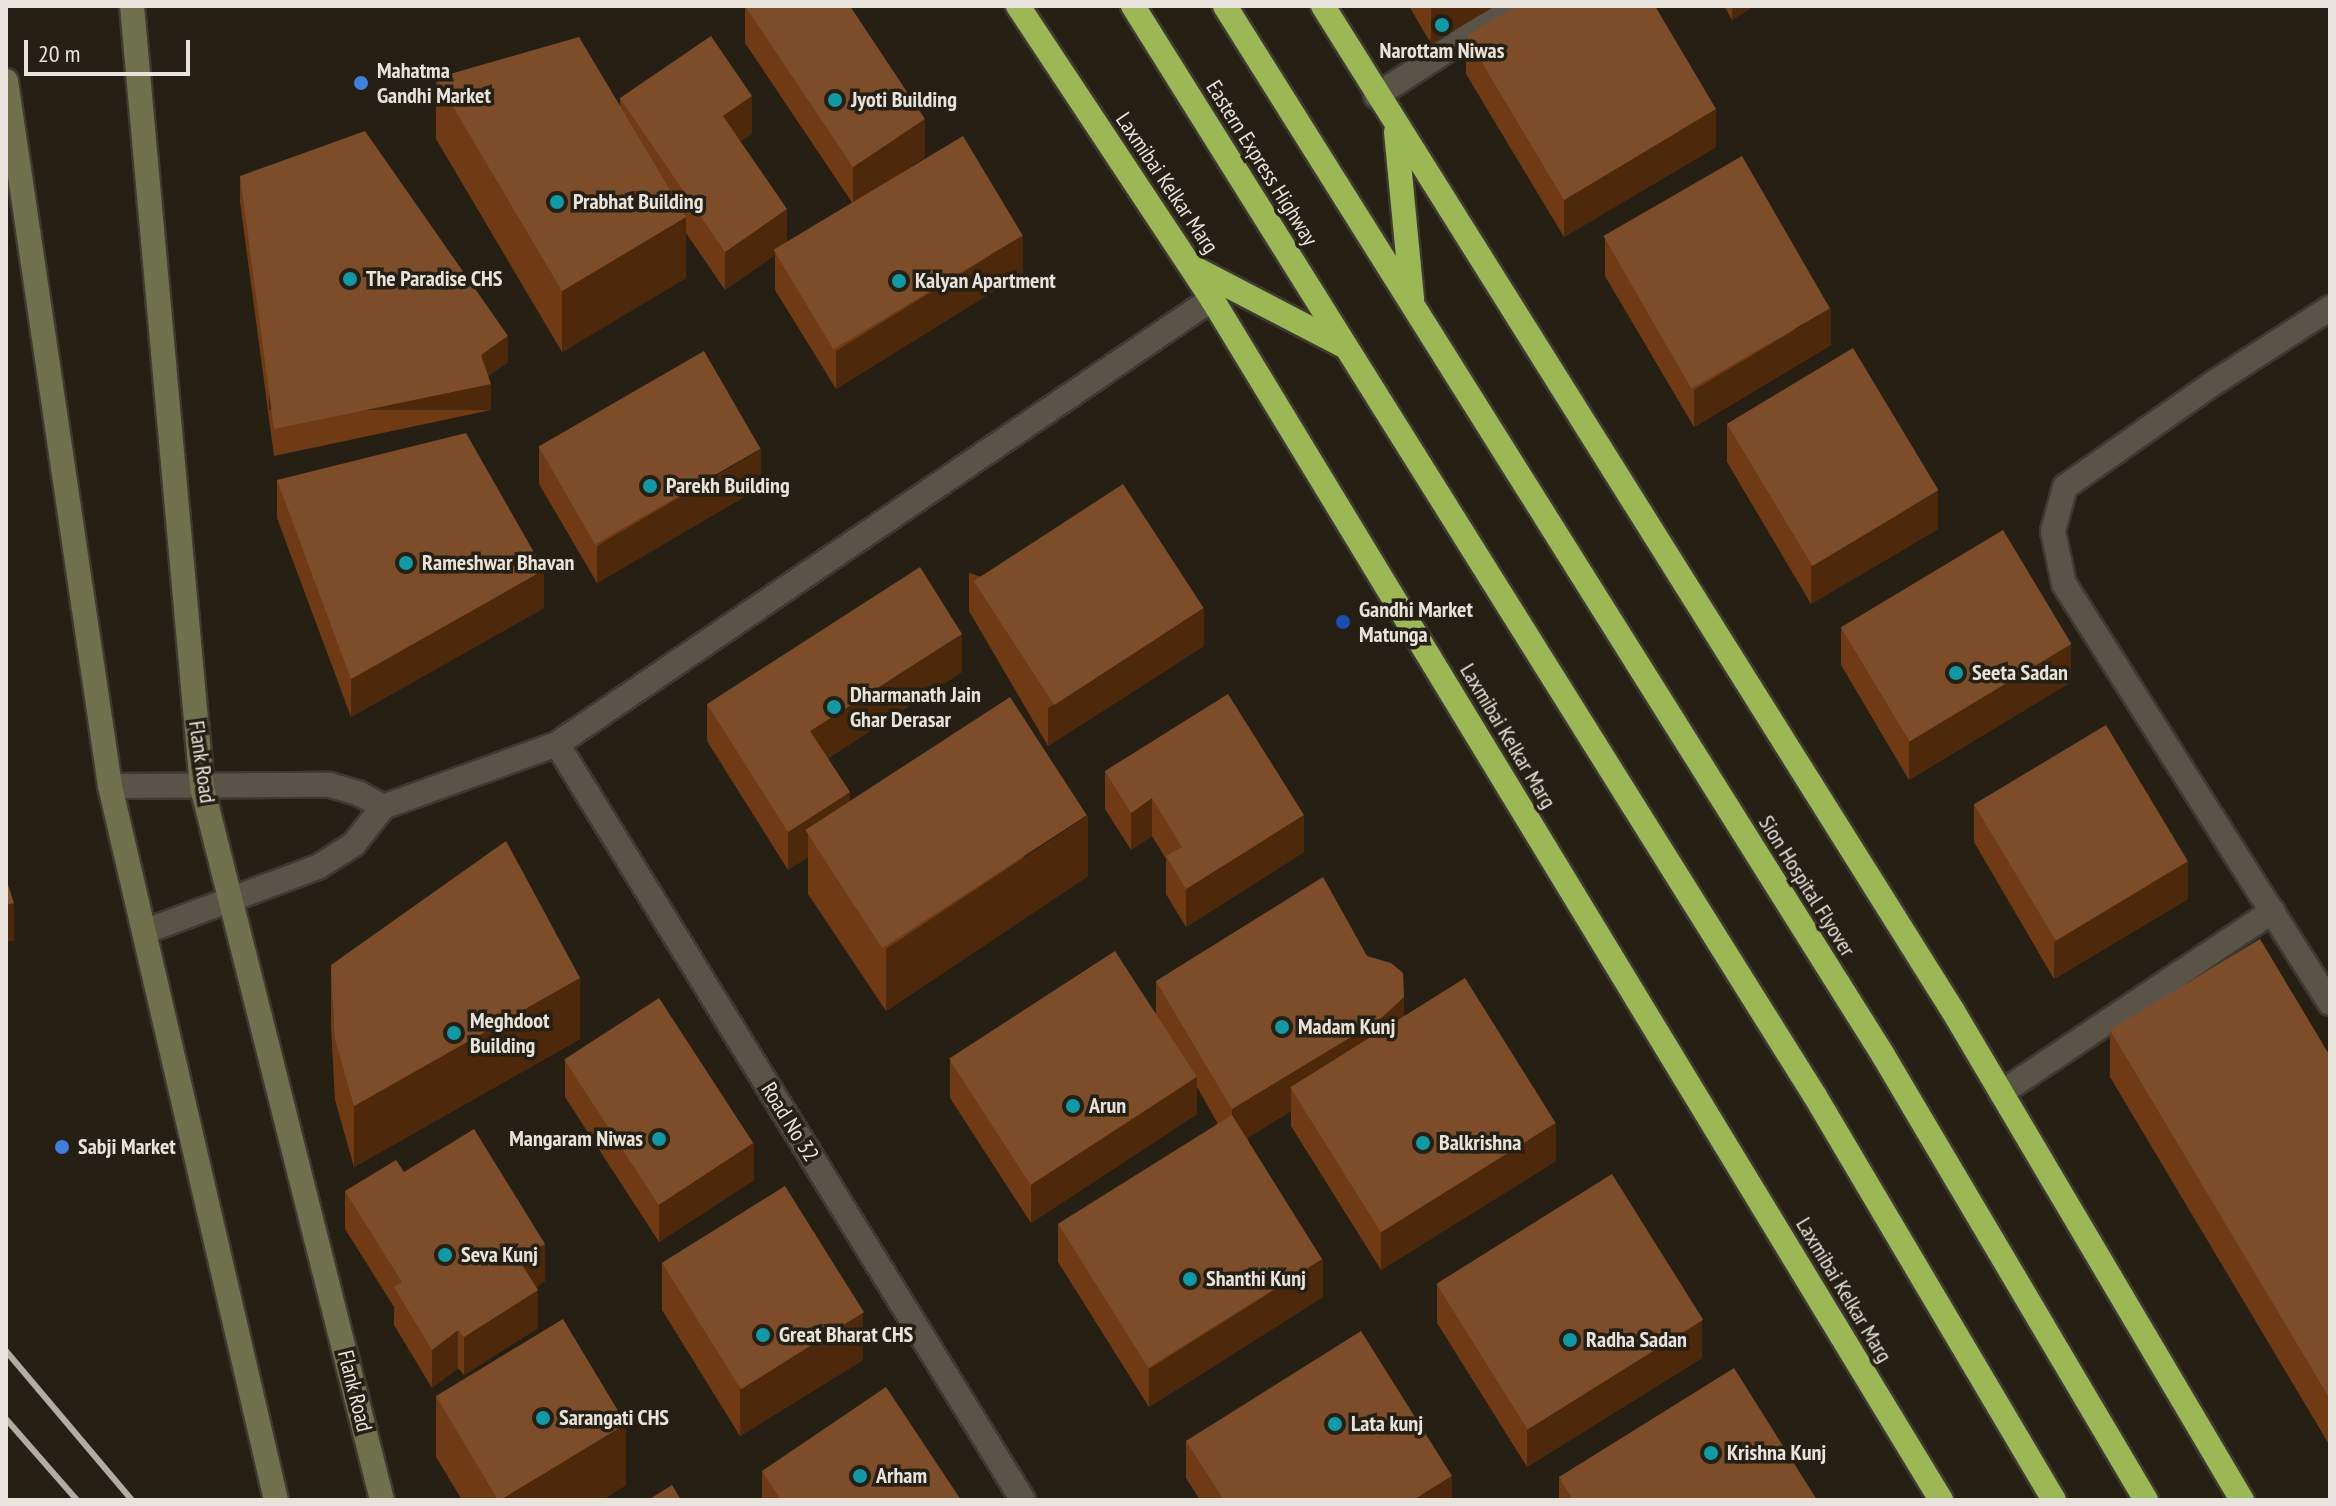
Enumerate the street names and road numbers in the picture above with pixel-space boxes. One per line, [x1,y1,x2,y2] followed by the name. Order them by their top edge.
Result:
[1201,76,1323,250] street label: Eastern Express Highway
[1110,108,1224,258] street label: Laxmibai Kelkar Marg
[1454,659,1562,813] street label: Laxmibai Kelkar Marg
[183,719,221,805] street label: Flank Road
[1753,811,1861,961] street label: Sion Hospital Flyover
[755,1078,825,1166] street label: Road No 32
[1790,1213,1898,1367] street label: Laxmibai Kelkar Marg
[332,1347,378,1435] street label: Flank Road

